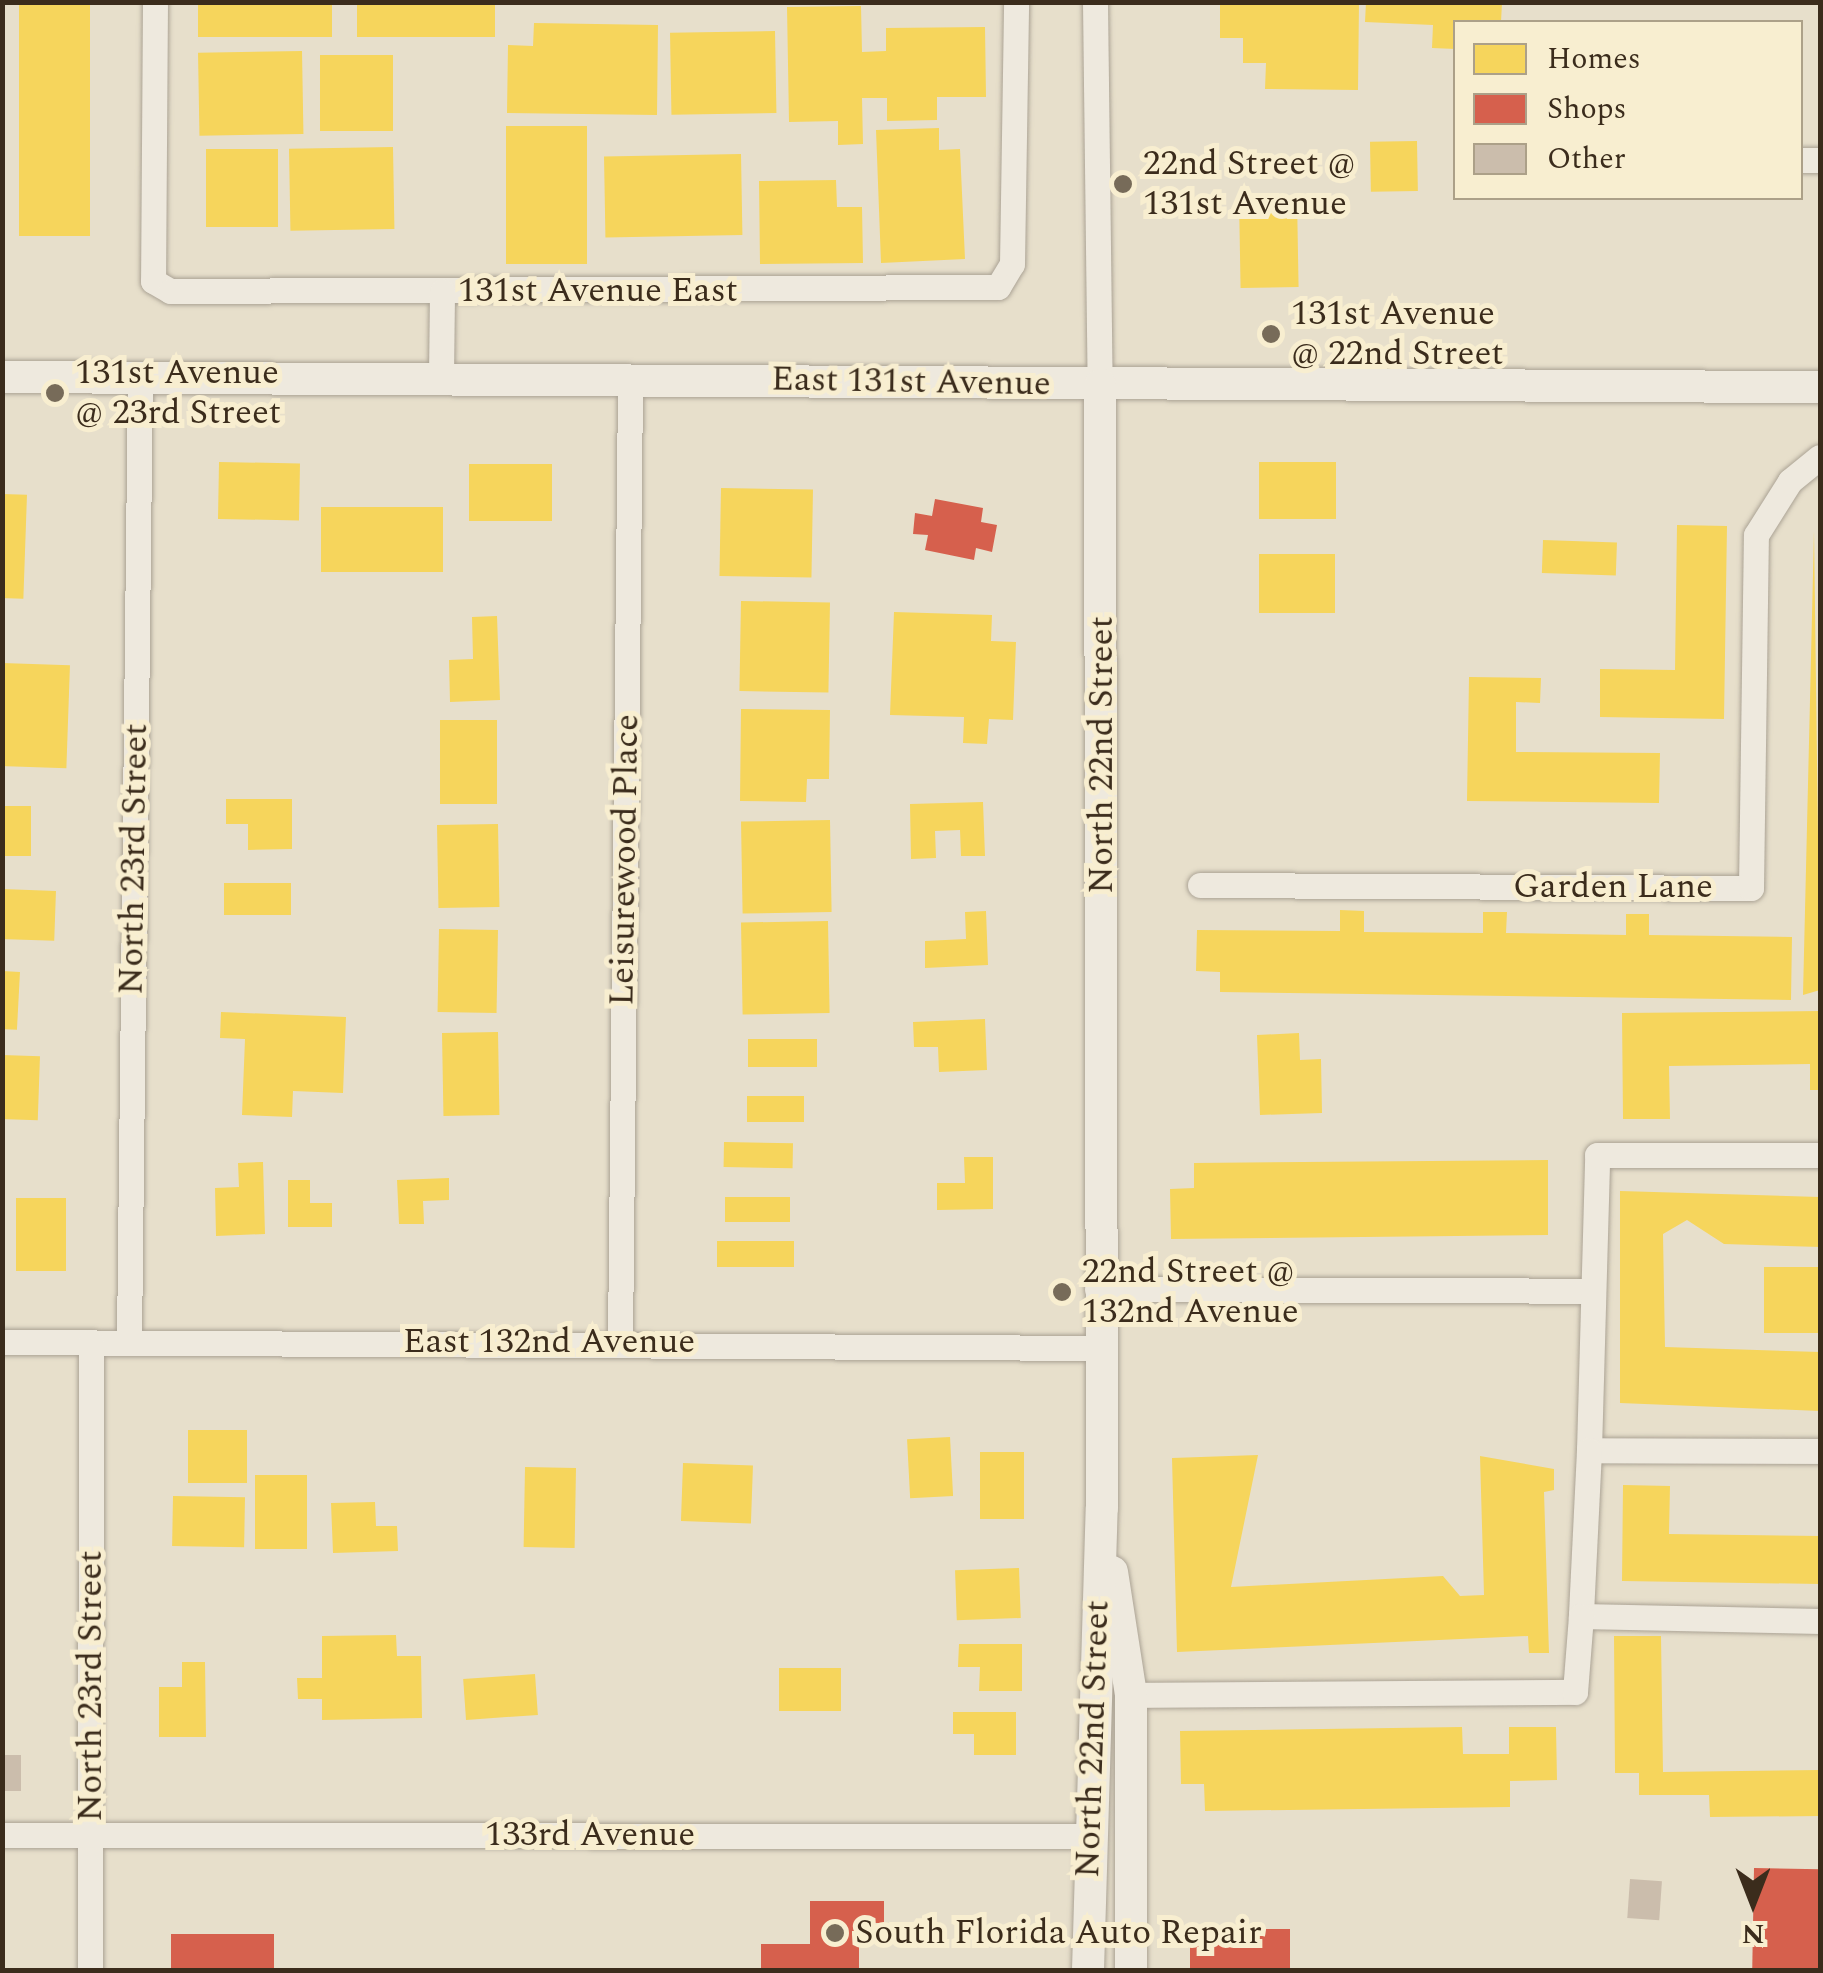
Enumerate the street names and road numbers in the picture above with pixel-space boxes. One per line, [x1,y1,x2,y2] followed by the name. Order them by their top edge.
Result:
[458,270,738,312] street label: 131st Avenue East
[771,359,1051,405] street label: East 131st Avenue
[1081,616,1123,894] street label: North 22nd Street
[601,714,649,1006] street label: Leisurewood Place
[111,723,157,995] street label: North 23rd Street
[1513,866,1713,908] street label: Garden Lane
[403,1321,695,1363] street label: East 132nd Avenue
[70,1550,112,1822] street label: North 23rd Street
[1067,1599,1119,1879] street label: North 22nd Street
[485,1814,695,1856] street label: 133rd Avenue

